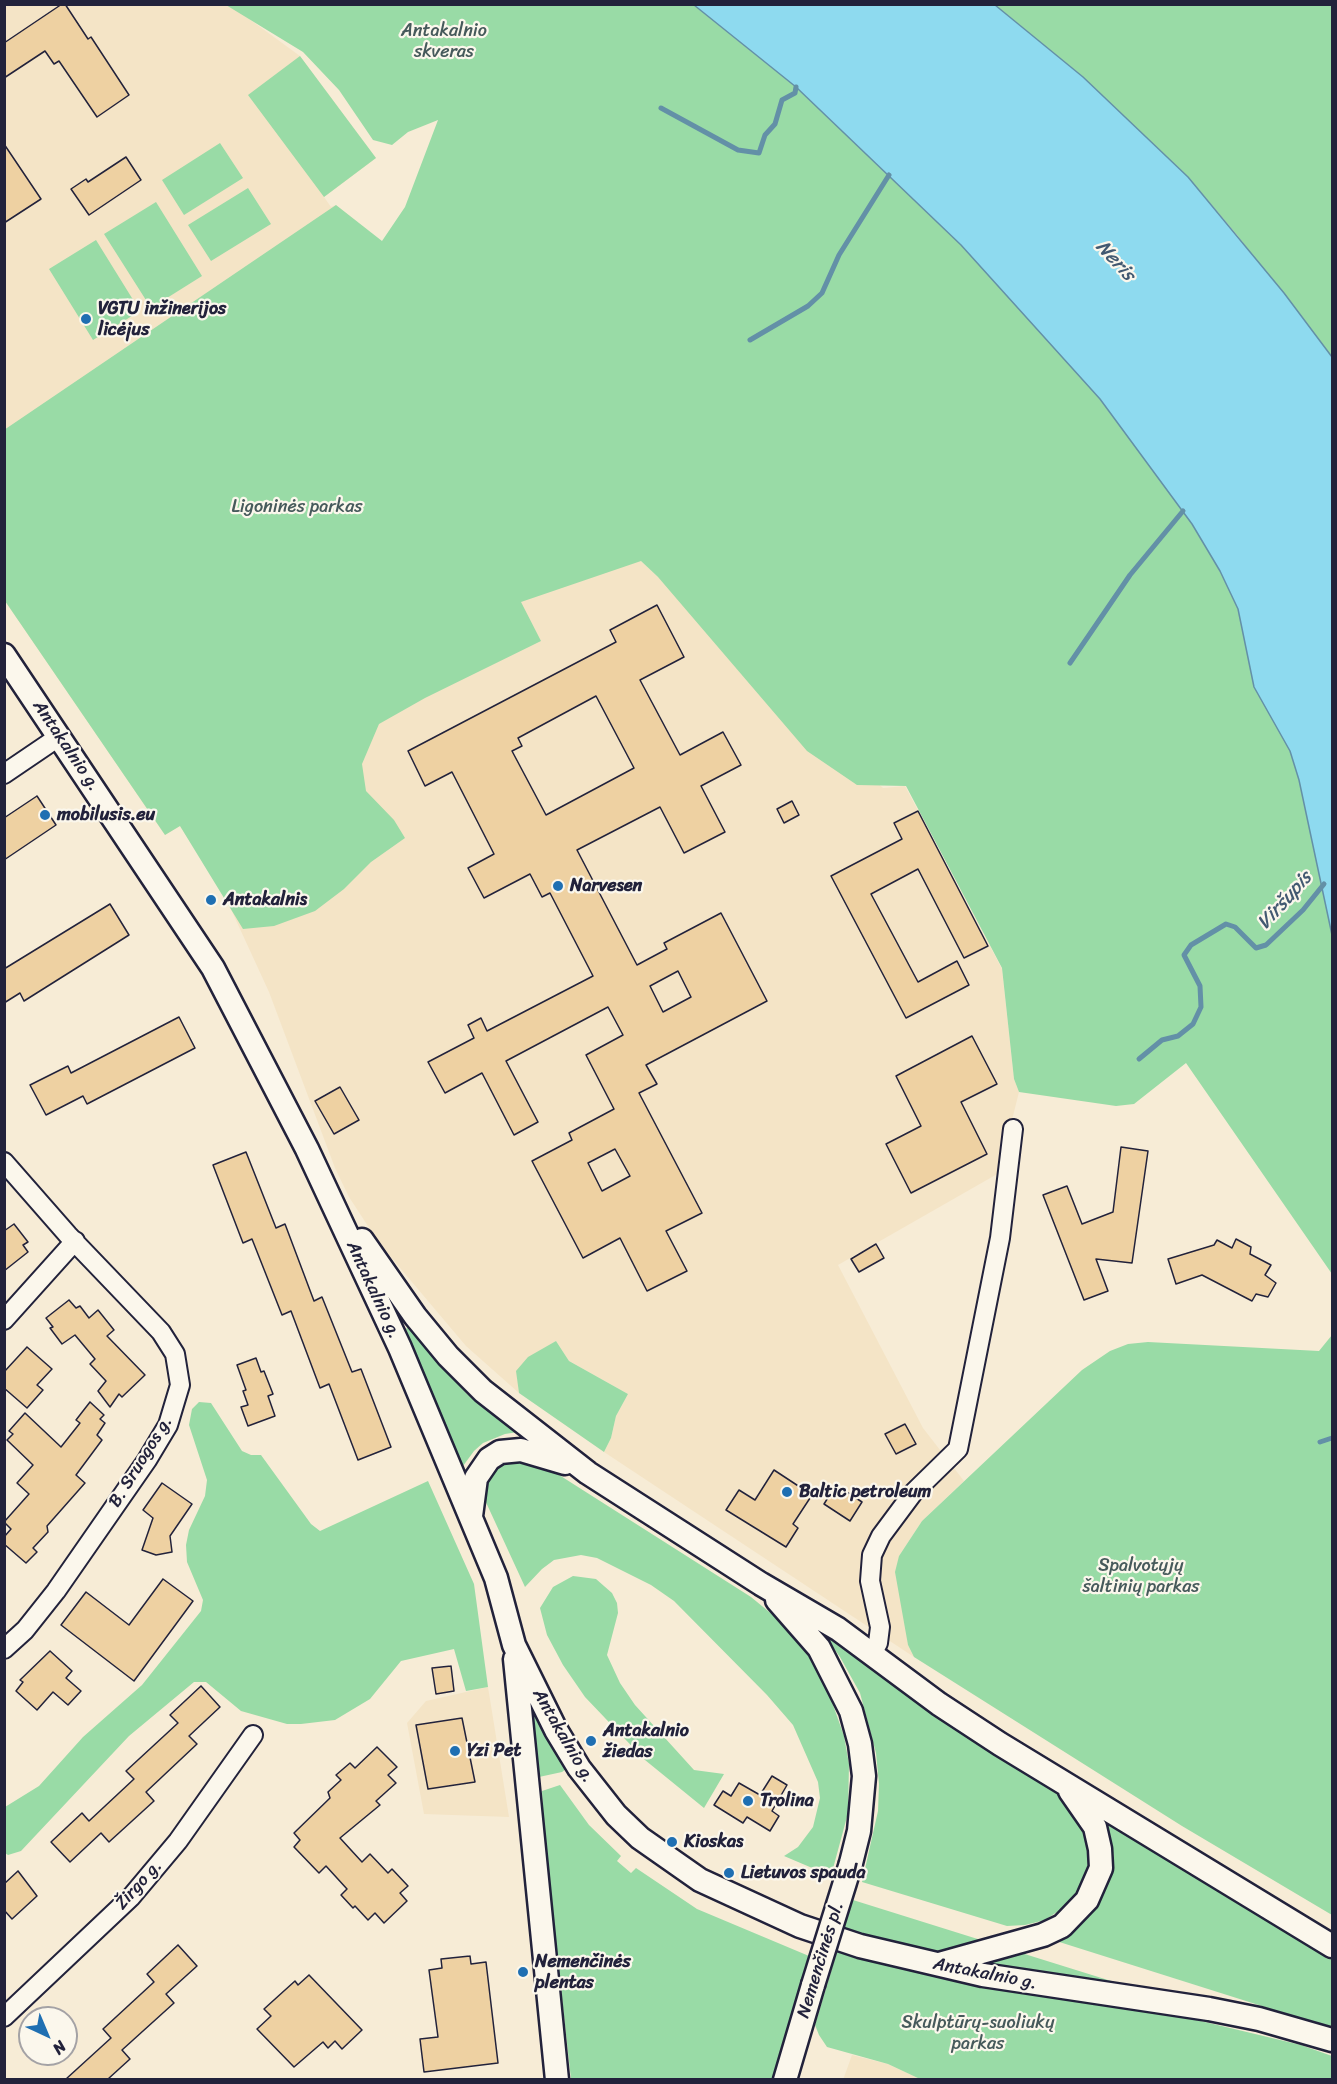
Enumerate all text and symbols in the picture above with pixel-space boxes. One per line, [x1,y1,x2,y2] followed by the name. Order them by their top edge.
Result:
[401,20,487,63] park label: Antakalnio skveras
[1090,236,1140,286] water label: Neris
[98,298,226,340] place label: VGTU inžinerijos licėjus
[79,312,93,326] marker: VGTU inžinerijos licėjus
[232,496,362,518] park label: Ligoninės parkas
[28,696,104,796] street label: Antakalnio g.
[57,804,155,826] place label: mobilusis.eu
[38,808,52,822] marker: mobilusis.eu
[1253,867,1317,935] water label: Viršupis
[570,875,642,897] place label: Narvesen
[551,879,565,893] marker: Narvesen
[223,889,307,911] place label: Antakalnis
[204,893,218,907] marker: Antakalnis
[341,1238,405,1342] street label: Antakalnio g.
[104,1412,178,1512] street label: B. Sruogos g.
[799,1481,931,1503] place label: Baltic petroleum
[780,1485,794,1499] marker: Baltic petroleum
[1082,1555,1200,1598] park label: Spalvotųjų šaltinių parkas
[527,1685,599,1787] street label: Antakalnio g.
[603,1720,689,1762] place label: Antakalnio žiedas
[584,1734,598,1748] marker: Antakalnio žiedas
[467,1740,521,1762] place label: Yzi Pet
[448,1744,462,1758] marker: Yzi Pet
[760,1790,814,1812] place label: Trolina
[741,1794,755,1808] marker: Trolina
[684,1831,743,1853] place label: Kioskas
[665,1835,679,1849] marker: Kioskas
[111,1856,167,1914] street label: Žirgo g.
[741,1862,866,1884] place label: Lietuvos spauda
[722,1866,736,1880] marker: Lietuvos spauda
[793,1899,849,2021] street label: Nemenčinės pl.
[535,1951,631,1994] place label: Nemenčinės plentas
[931,1953,1039,1995] street label: Antakalnio g.
[516,1965,530,1979] marker: Nemenčinės plentas
[18,2006,78,2066] north arrow
[901,2012,1055,2054] park label: Skulptūrų-suoliukų parkas
[45,2034,74,2062] text: N

